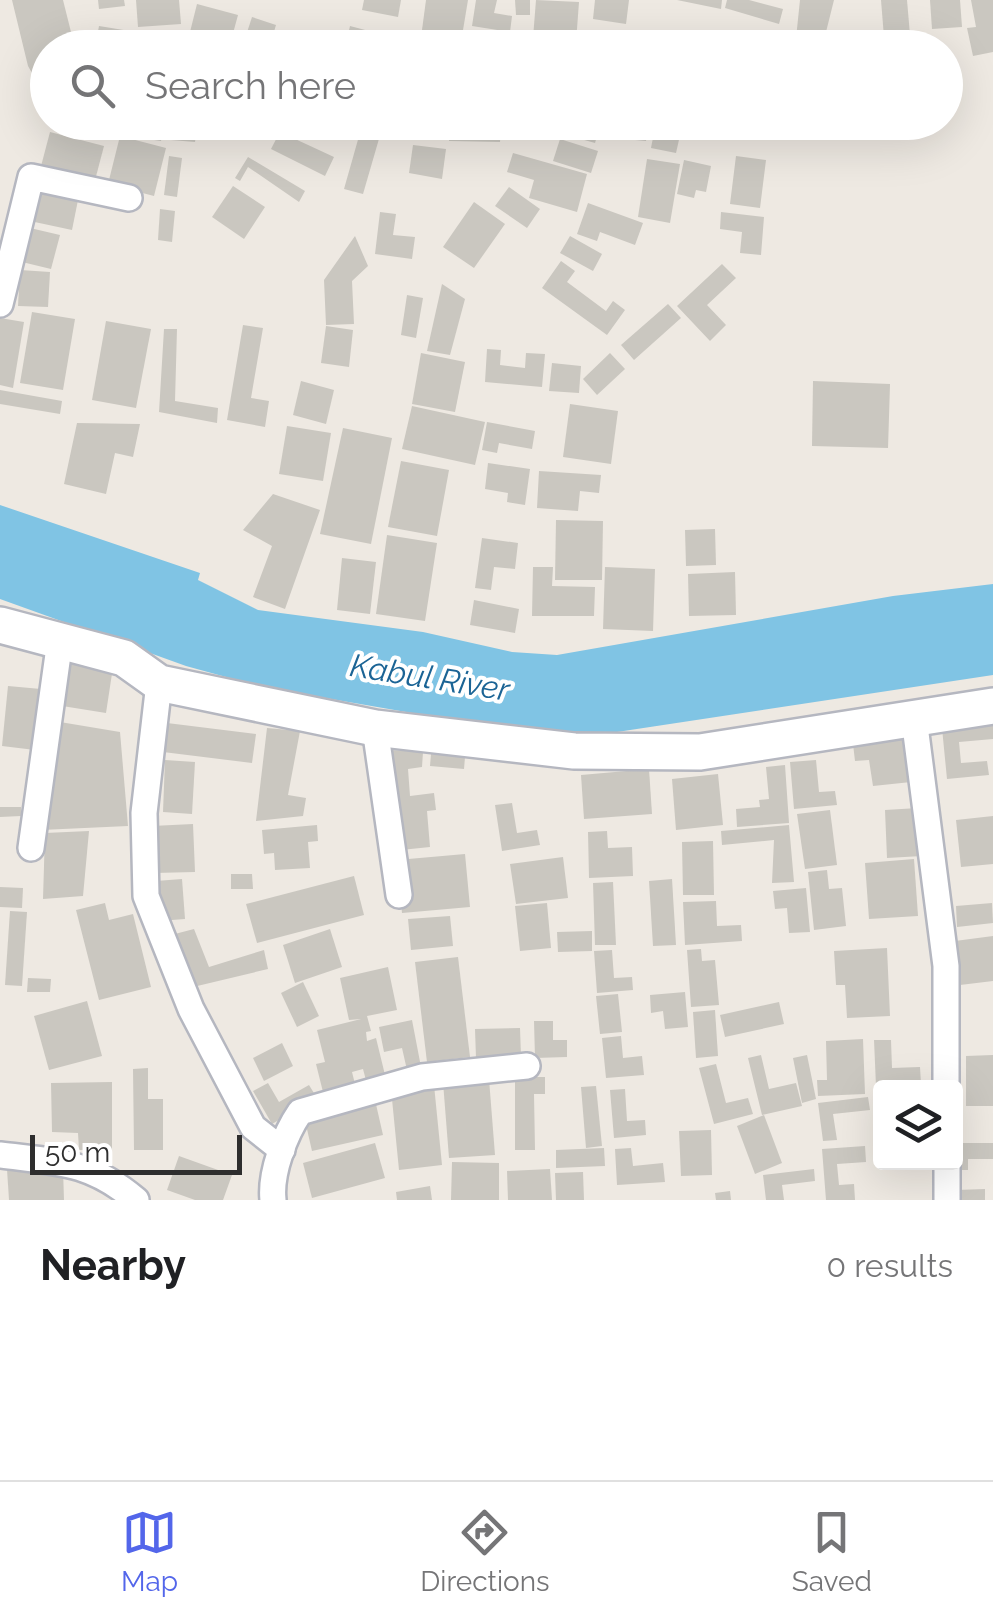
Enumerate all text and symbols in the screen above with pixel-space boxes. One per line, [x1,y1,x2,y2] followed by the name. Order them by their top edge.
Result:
[30,30,963,140] search box
[65,58,120,113] icon: search
[145,63,356,108] text: Search here
[348,646,513,708] water label: Kabul River
[873,1080,963,1170] map controls
[873,1080,963,1170] button: layers
[30,1130,242,1174] scale bar
[45,1136,110,1169] text: 50 m
[40,1241,186,1290] text: Nearby
[826,1247,953,1284] text: 0 results
[121,1505,178,1598] tab: Map
[420,1505,550,1598] tab: Directions
[792,1505,872,1598] tab: Saved

